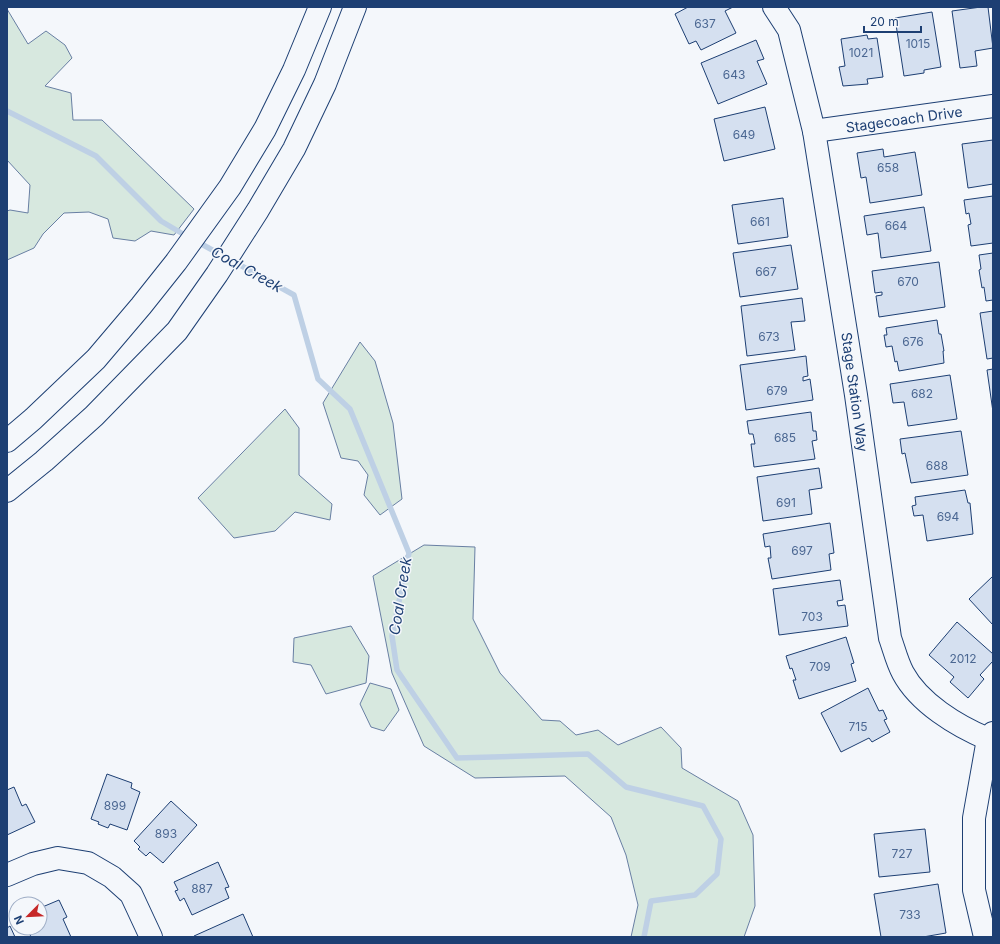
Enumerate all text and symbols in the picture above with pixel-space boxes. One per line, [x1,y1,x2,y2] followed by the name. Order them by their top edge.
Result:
[864,8,921,34] scale bar
[870,14,899,29] text: 20 m
[694,16,716,31] house number: 637
[906,36,930,51] house number: 1015
[849,45,873,60] house number: 1021
[723,67,745,82] house number: 643
[845,102,963,136] street label: Stagecoach Drive
[733,127,755,142] house number: 649
[877,160,899,175] house number: 658
[750,214,770,229] house number: 661
[885,218,908,233] house number: 664
[208,242,287,297] water label: Coal Creek
[755,264,777,279] house number: 667
[897,274,919,289] house number: 670
[758,329,780,344] house number: 673
[838,331,872,453] street label: Stage Station Way
[902,334,924,349] house number: 676
[766,383,788,398] house number: 679
[911,386,933,401] house number: 682
[774,430,796,445] house number: 685
[926,458,948,473] house number: 688
[776,495,796,510] house number: 691
[937,509,960,524] house number: 694
[791,543,813,558] house number: 697
[384,555,416,636] water label: Coal Creek
[801,609,823,624] house number: 703
[949,651,977,666] house number: 2012
[809,659,831,674] house number: 709
[849,719,867,734] house number: 715
[104,798,126,813] house number: 899
[155,826,177,841] house number: 893
[892,846,913,861] house number: 727
[191,881,213,896] house number: 887
[8,896,48,936] north arrow
[899,907,921,922] house number: 733
[11,913,27,927] text: N

